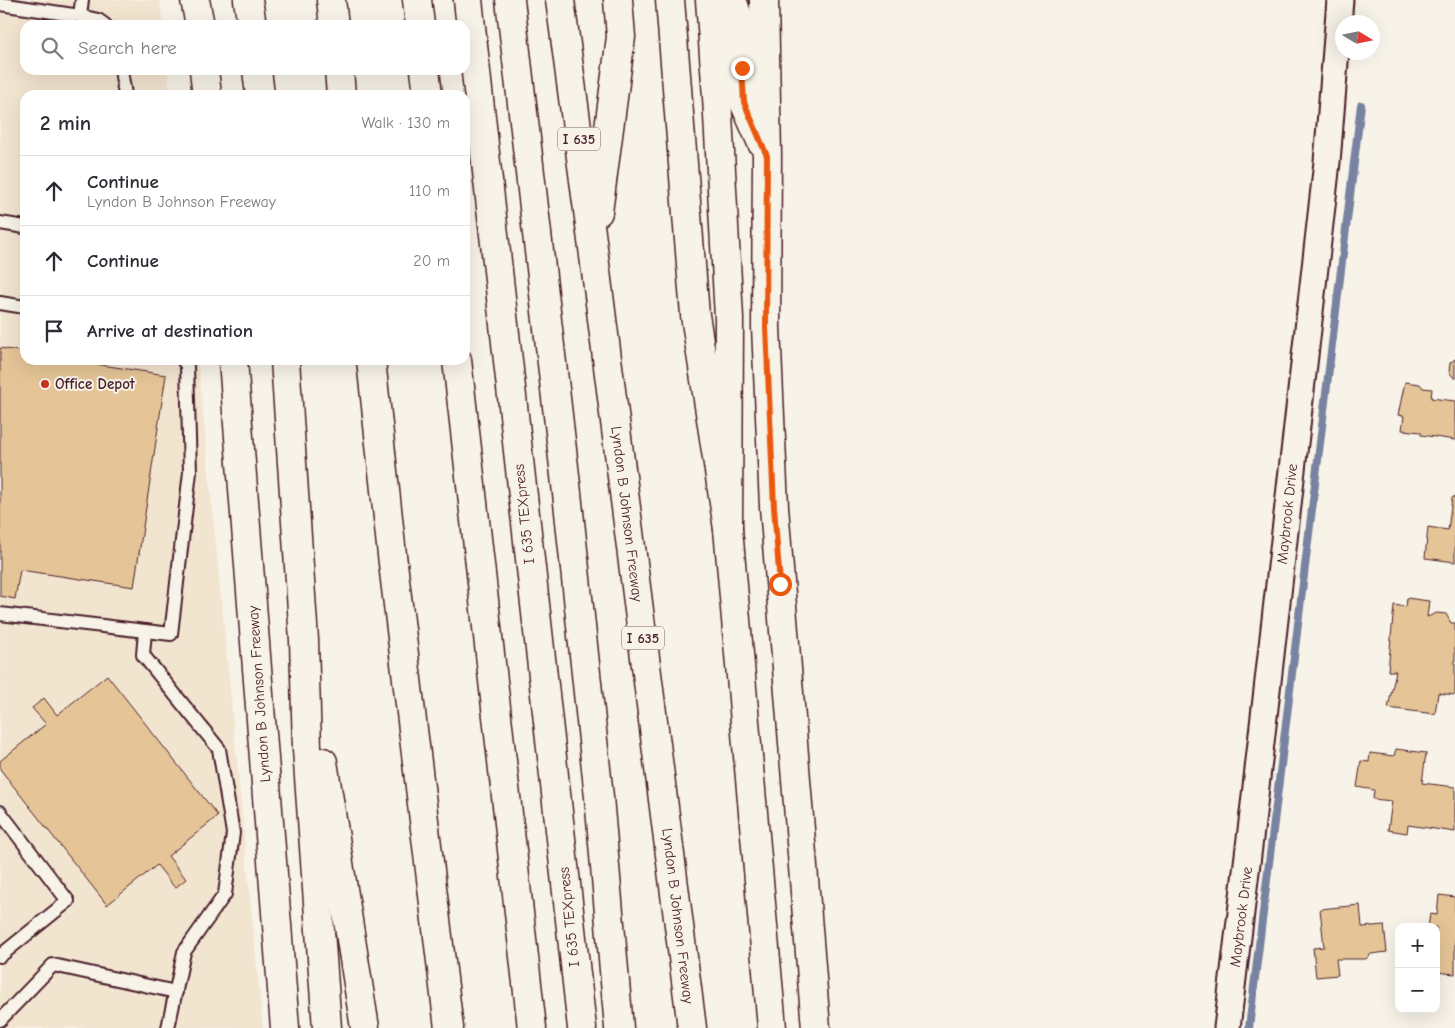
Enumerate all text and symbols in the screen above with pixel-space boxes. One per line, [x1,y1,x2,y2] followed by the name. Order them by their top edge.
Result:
[1335,15,1380,60] north arrow
[20,20,470,75] search box
[38,34,66,62] icon: search
[78,37,177,59] text: Search here
[731,57,754,80] route end
[40,111,91,135] text: 2 min
[361,114,450,132] text: Walk · 130 m
[558,128,600,150] road number: I 635
[87,171,159,193] text: Continue
[40,177,68,205] icon: ahead
[409,182,450,200] text: 110 m
[87,193,276,211] text: Lyndon B Johnson Freeway
[40,247,68,275] icon: ahead
[87,250,159,272] text: Continue
[413,252,450,270] text: 20 m
[40,317,68,345] icon: arrive
[87,320,253,342] text: Arrive at destination
[55,375,136,393] place label: Office Depot
[39,378,51,390] marker: Office Depot
[607,425,647,603] street label: Lyndon B Johnson Freeway
[1273,462,1301,565] street label: Maybrook Drive
[510,463,538,565] street label: I 635 TEXpress
[769,573,792,596] route start
[244,605,274,783] street label: Lyndon B Johnson Freeway
[622,626,664,650] road number: I 635
[658,827,698,1005] street label: Lyndon B Johnson Freeway
[1226,865,1256,968] street label: Maybrook Drive
[555,866,583,968] street label: I 635 TEXpress
[1395,923,1440,1013] map controls
[1395,923,1440,968] button: +
[1395,968,1440,1013] button: −

